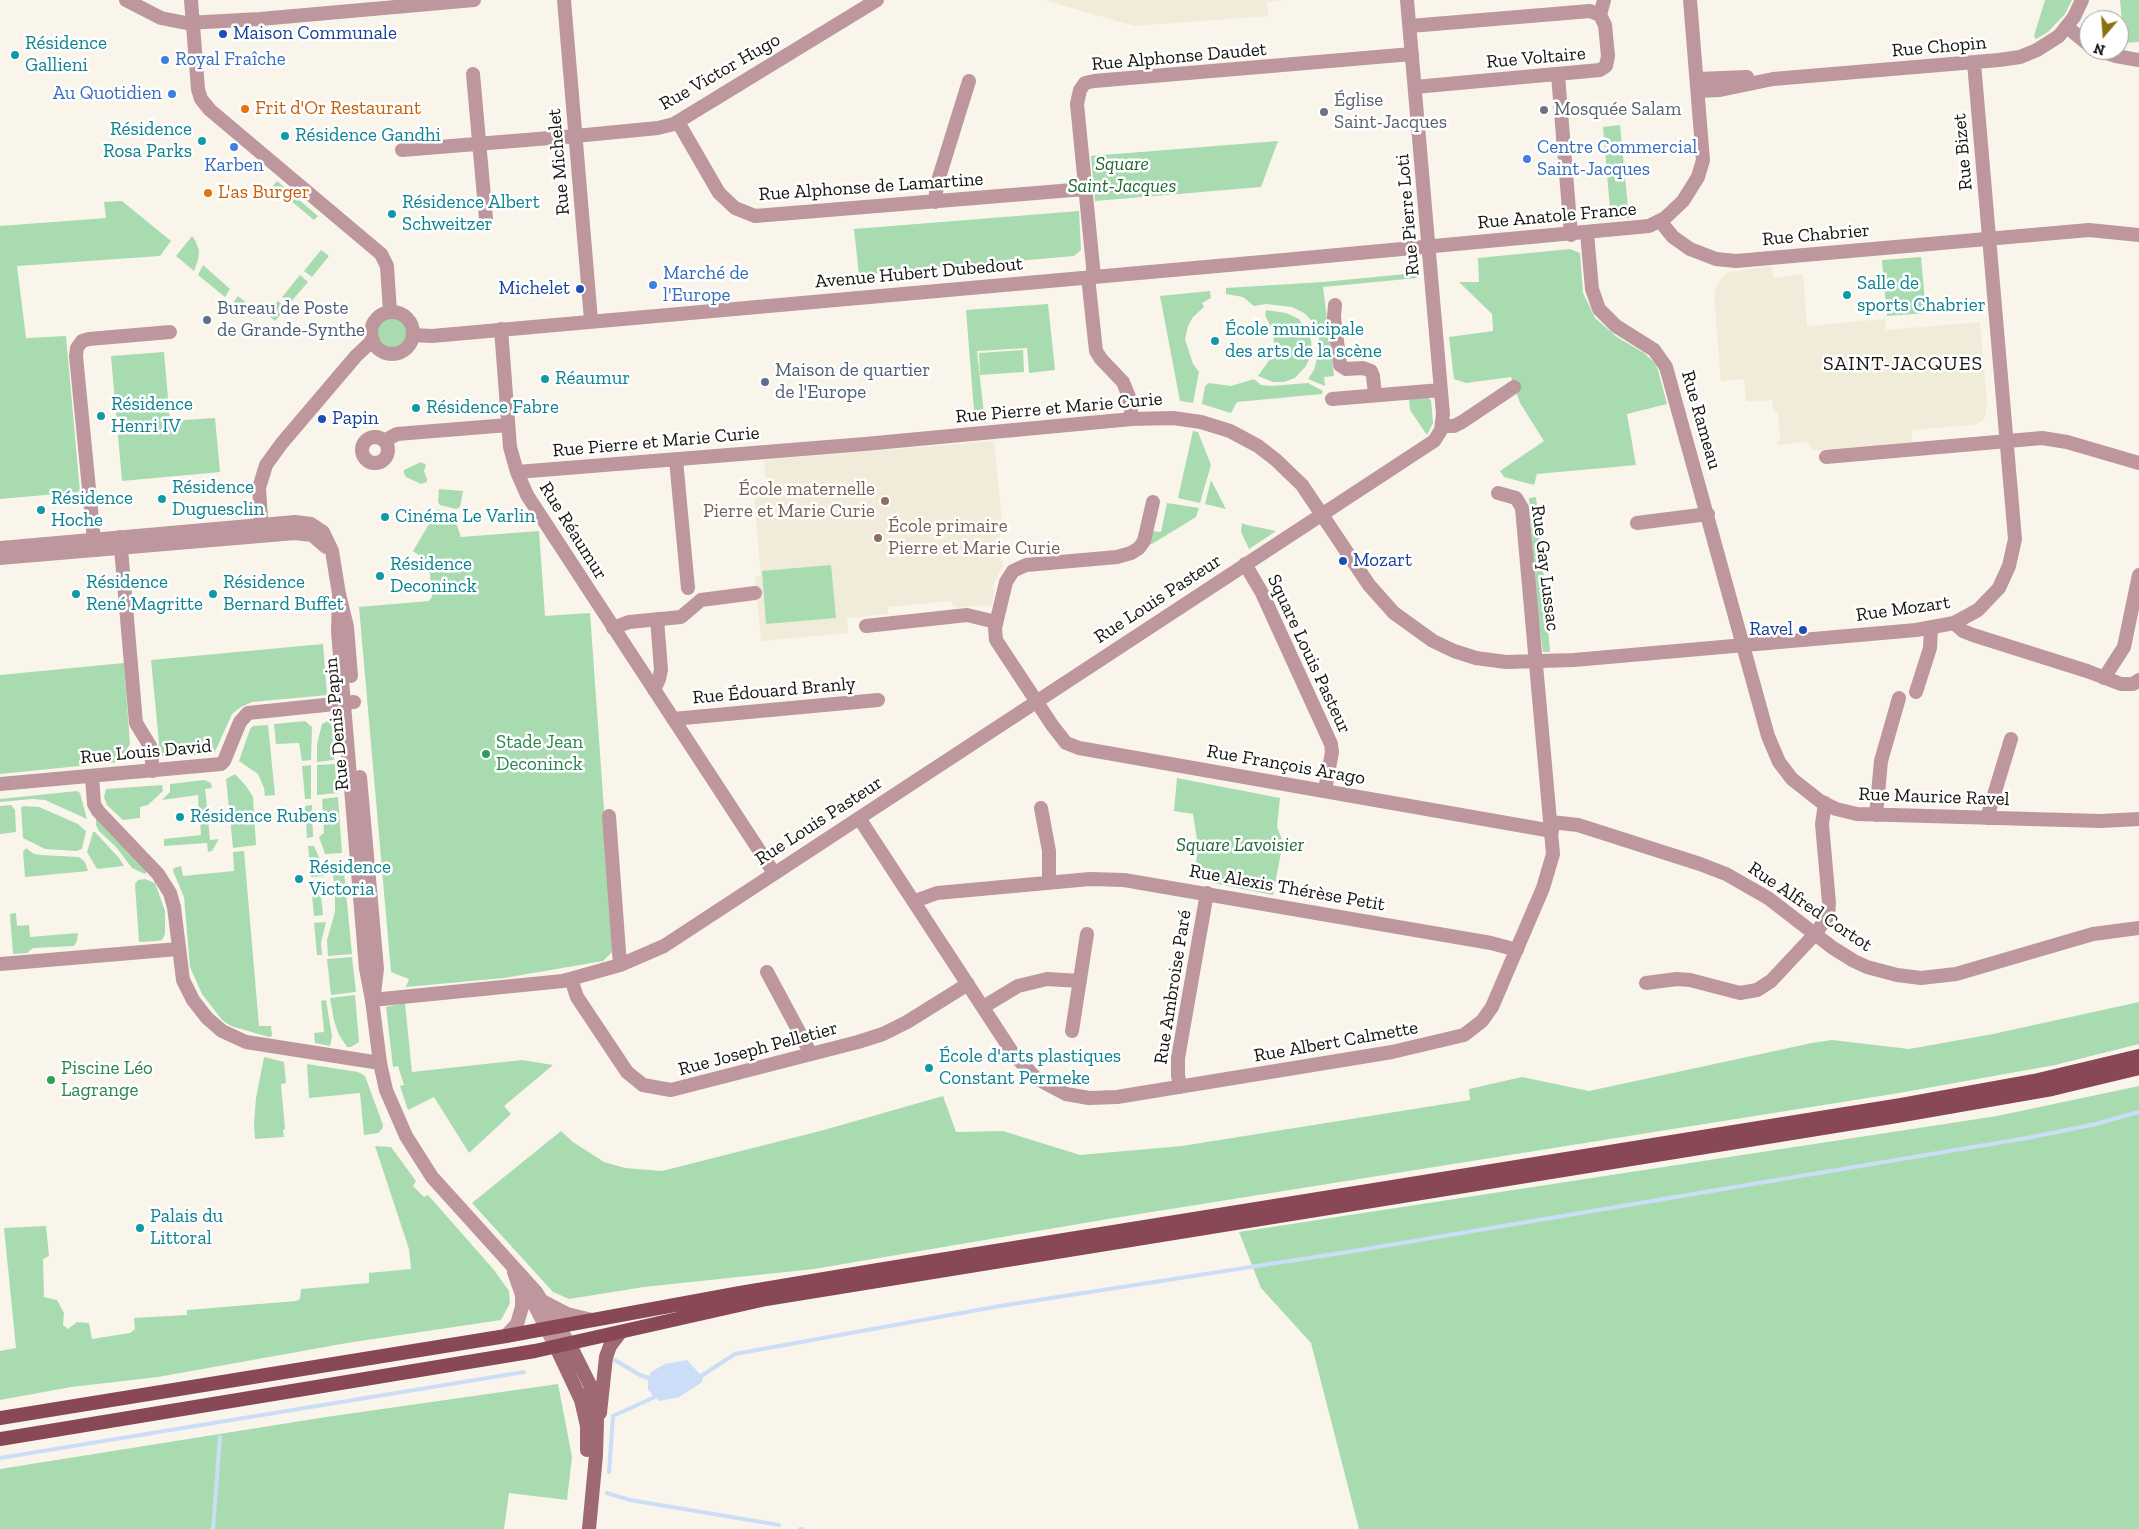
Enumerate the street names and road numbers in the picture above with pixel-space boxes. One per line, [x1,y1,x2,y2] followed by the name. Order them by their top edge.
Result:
[656,28,784,116] street label: Rue Victor Hugo
[1891,32,1987,62] street label: Rue Chopin
[1090,38,1268,76] street label: Rue Alphonse Daudet
[1485,42,1587,74] street label: Rue Voltaire
[543,108,575,216] street label: Rue Michelet
[1948,113,1978,191] street label: Rue Bizet
[1391,153,1425,277] street label: Rue Pierre Loti
[758,168,984,206] street label: Rue Alphonse de Lamartine
[1477,198,1637,234] street label: Rue Anatole France
[1761,219,1871,251] street label: Rue Chabrier
[814,253,1024,293] street label: Avenue Hubert Dubedout
[1676,368,1726,472] street label: Rue Rameau
[955,388,1163,428] street label: Rue Pierre et Marie Curie
[552,422,760,462] street label: Rue Pierre et Marie Curie
[534,478,612,584] street label: Rue Réaumur
[1526,504,1564,632] street label: Rue Gay Lussac
[1090,549,1226,649] street label: Rue Louis Pasteur
[1262,571,1356,737] street label: Square Louis Pasteur
[1855,591,1951,627] street label: Rue Mozart
[320,657,354,791] street label: Rue Denis Papin
[692,673,856,709] street label: Rue Édouard Branly
[79,735,213,769] street label: Rue Louis David
[1205,740,1367,790] street label: Rue François Arago
[751,771,887,871] street label: Rue Louis Pasteur
[1858,783,2010,811] street label: Rue Maurice Ravel
[1744,857,1876,957] street label: Rue Alfred Cortot
[1187,860,1387,916] street label: Rue Alexis Thérèse Petit
[1150,908,1196,1066] street label: Rue Ambroise Paré
[1252,1016,1420,1068] street label: Rue Albert Calmette
[676,1017,840,1081] street label: Rue Joseph Pelletier

